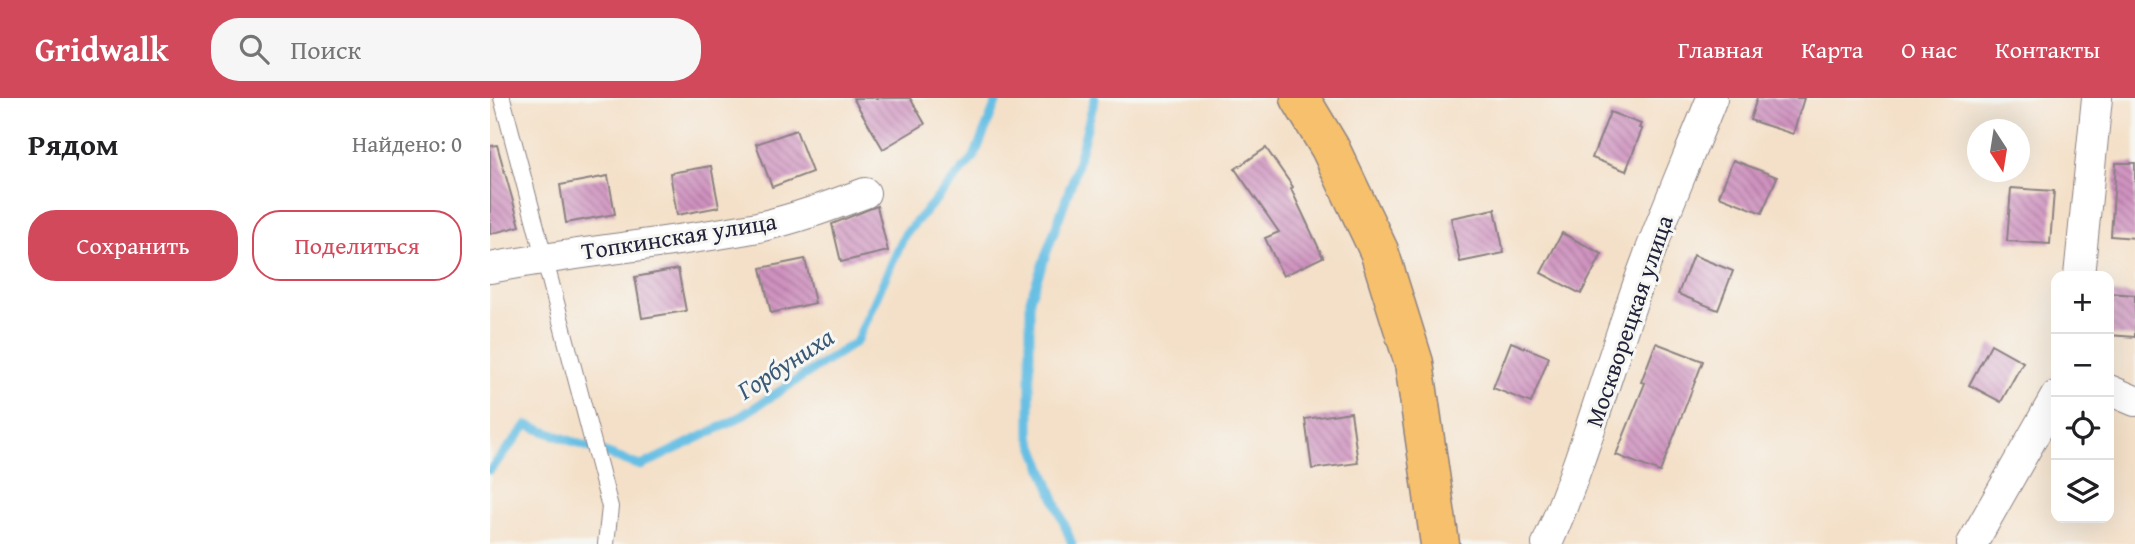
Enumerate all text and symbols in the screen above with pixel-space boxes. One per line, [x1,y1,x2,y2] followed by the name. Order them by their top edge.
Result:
[211,18,701,81] search box
[35,25,169,73] text: Gridwalk
[235,30,273,68] icon: search
[291,30,361,69] text: Поиск
[1678,32,1763,67] text: Главная
[1801,32,1863,67] text: Карта
[1901,32,1957,67] text: О нас
[1995,32,2100,67] text: Контакты
[1967,119,2030,182] north arrow
[28,122,119,166] text: Рядом
[352,127,462,160] text: Найдено: 0
[579,203,780,269] street label: Топкинская улица
[28,210,238,281] button: Сохранить
[252,210,462,281] button: Поделиться
[1576,210,1682,432] street label: Москворецкая улица
[2051,271,2114,523] map controls
[2051,271,2114,334] button: +
[728,317,841,410] water label: Горбуниха
[2051,334,2114,397] button: −
[2051,397,2114,460] button: locate
[2051,460,2114,523] button: layers

